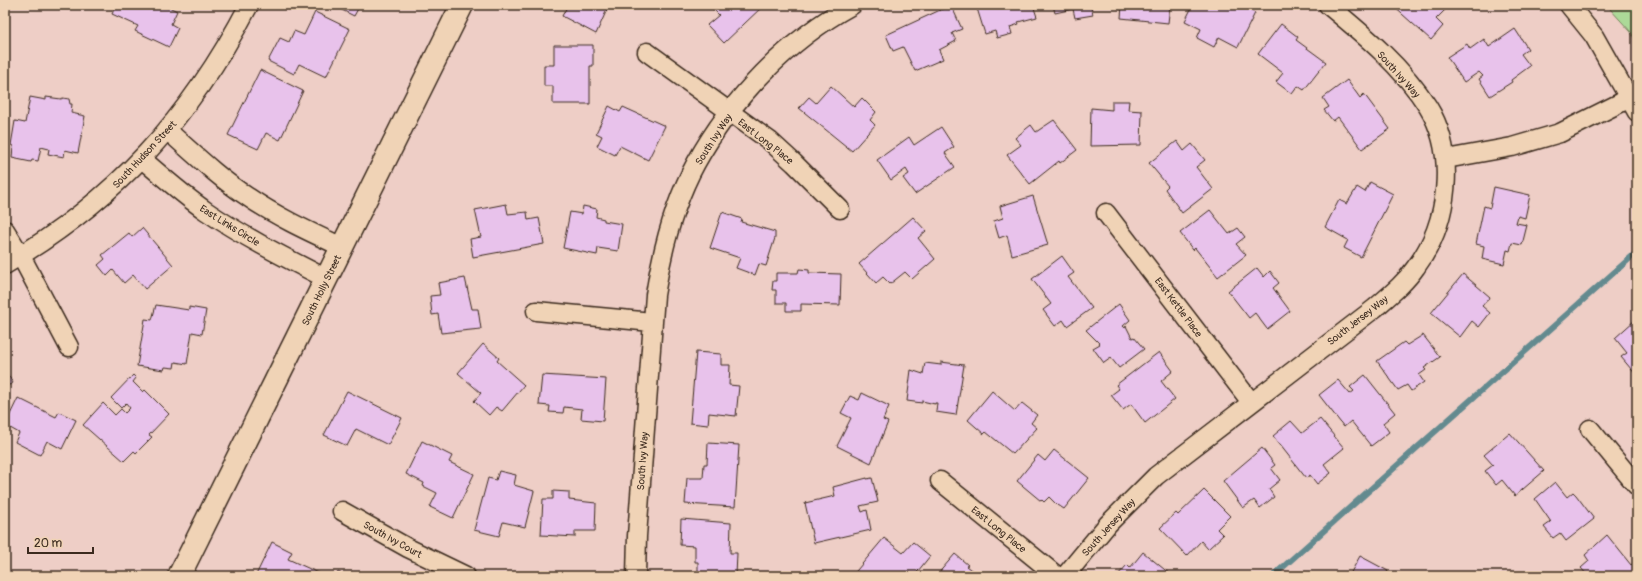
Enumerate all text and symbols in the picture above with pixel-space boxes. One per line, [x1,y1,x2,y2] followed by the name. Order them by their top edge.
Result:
[1374,49,1423,101] street label: South Ivy Way
[693,111,735,167] street label: South Ivy Way
[735,116,795,167] street label: East Long Place
[110,118,180,191] street label: South Hudson Street
[197,203,262,249] street label: East Links Circle
[300,252,345,328] street label: South Holly Street
[1152,275,1205,340] street label: East Kettle Place
[1325,293,1391,348] street label: South Jersey Way
[635,431,651,491] street label: South Ivy Way
[1080,496,1138,559] street label: South Jersey Way
[969,504,1028,556] street label: East Long Place
[361,519,425,561] street label: South Ivy Court
[28,529,93,555] scale bar
[34,536,63,551] text: 20 m

